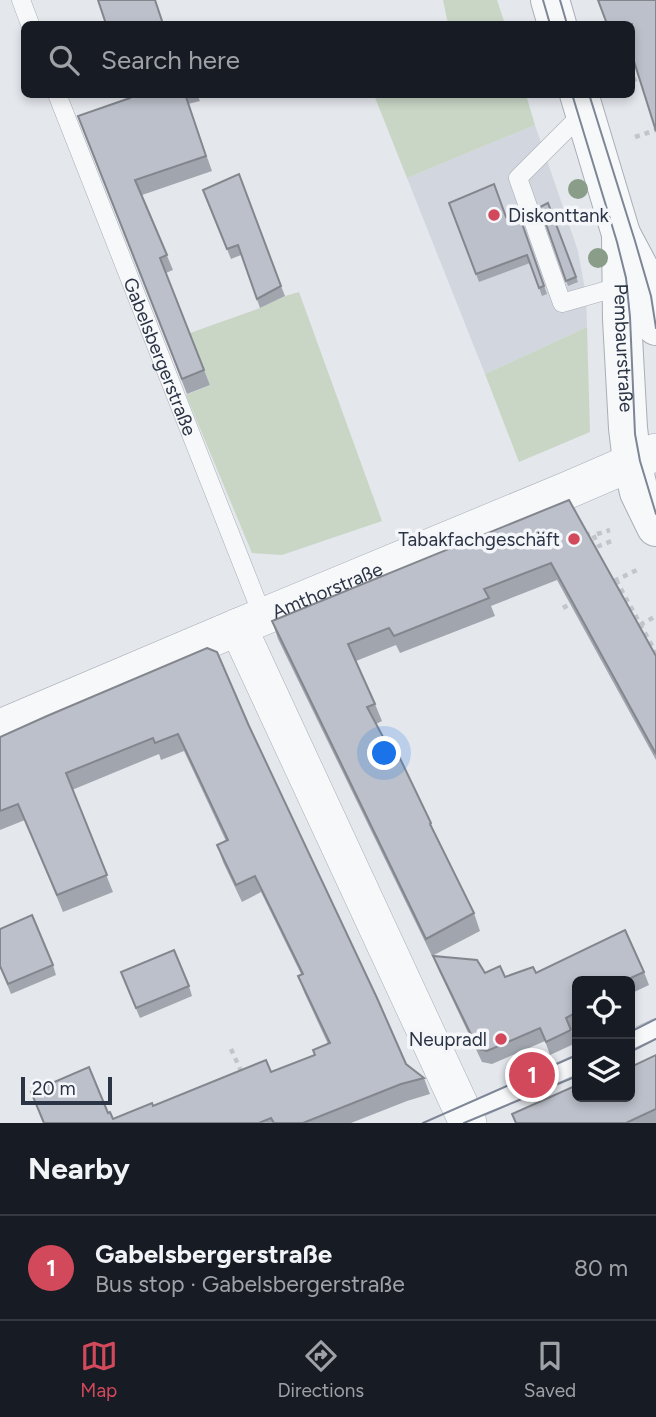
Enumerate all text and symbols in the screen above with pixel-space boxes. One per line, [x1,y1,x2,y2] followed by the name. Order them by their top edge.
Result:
[21,21,635,98] search box
[45,41,83,79] icon: search
[101,44,240,76] text: Search here
[508,204,610,227] place label: Diskonttank
[486,207,502,223] marker: Diskonttank
[119,274,202,439] street label: Gabelsbergerstraße
[610,284,639,413] street label: Pembaurstraße
[398,528,560,551] place label: Tabakfachgeschäft
[566,531,582,547] marker: Tabakfachgeschäft
[268,557,386,623] street label: Amthorstraße
[367,736,401,770] your location
[572,976,635,1102] map controls
[572,976,635,1039] button: locate
[409,1028,487,1051] place label: Neupradl
[493,1031,509,1047] marker: Neupradl
[572,1039,635,1102] button: layers
[509,1049,555,1101] pin: 1
[21,1074,112,1106] scale bar
[32,1077,76,1100] text: 20 m
[28,1150,130,1187] text: Nearby
[95,1238,332,1270] text: Gabelsbergerstraße
[46,1254,56,1282] text: 1
[574,1254,628,1282] text: 80 m
[95,1270,405,1298] text: Bus stop · Gabelsbergerstraße
[80,1337,118,1402] tab: Map
[277,1337,364,1402] tab: Directions
[524,1337,576,1402] tab: Saved

